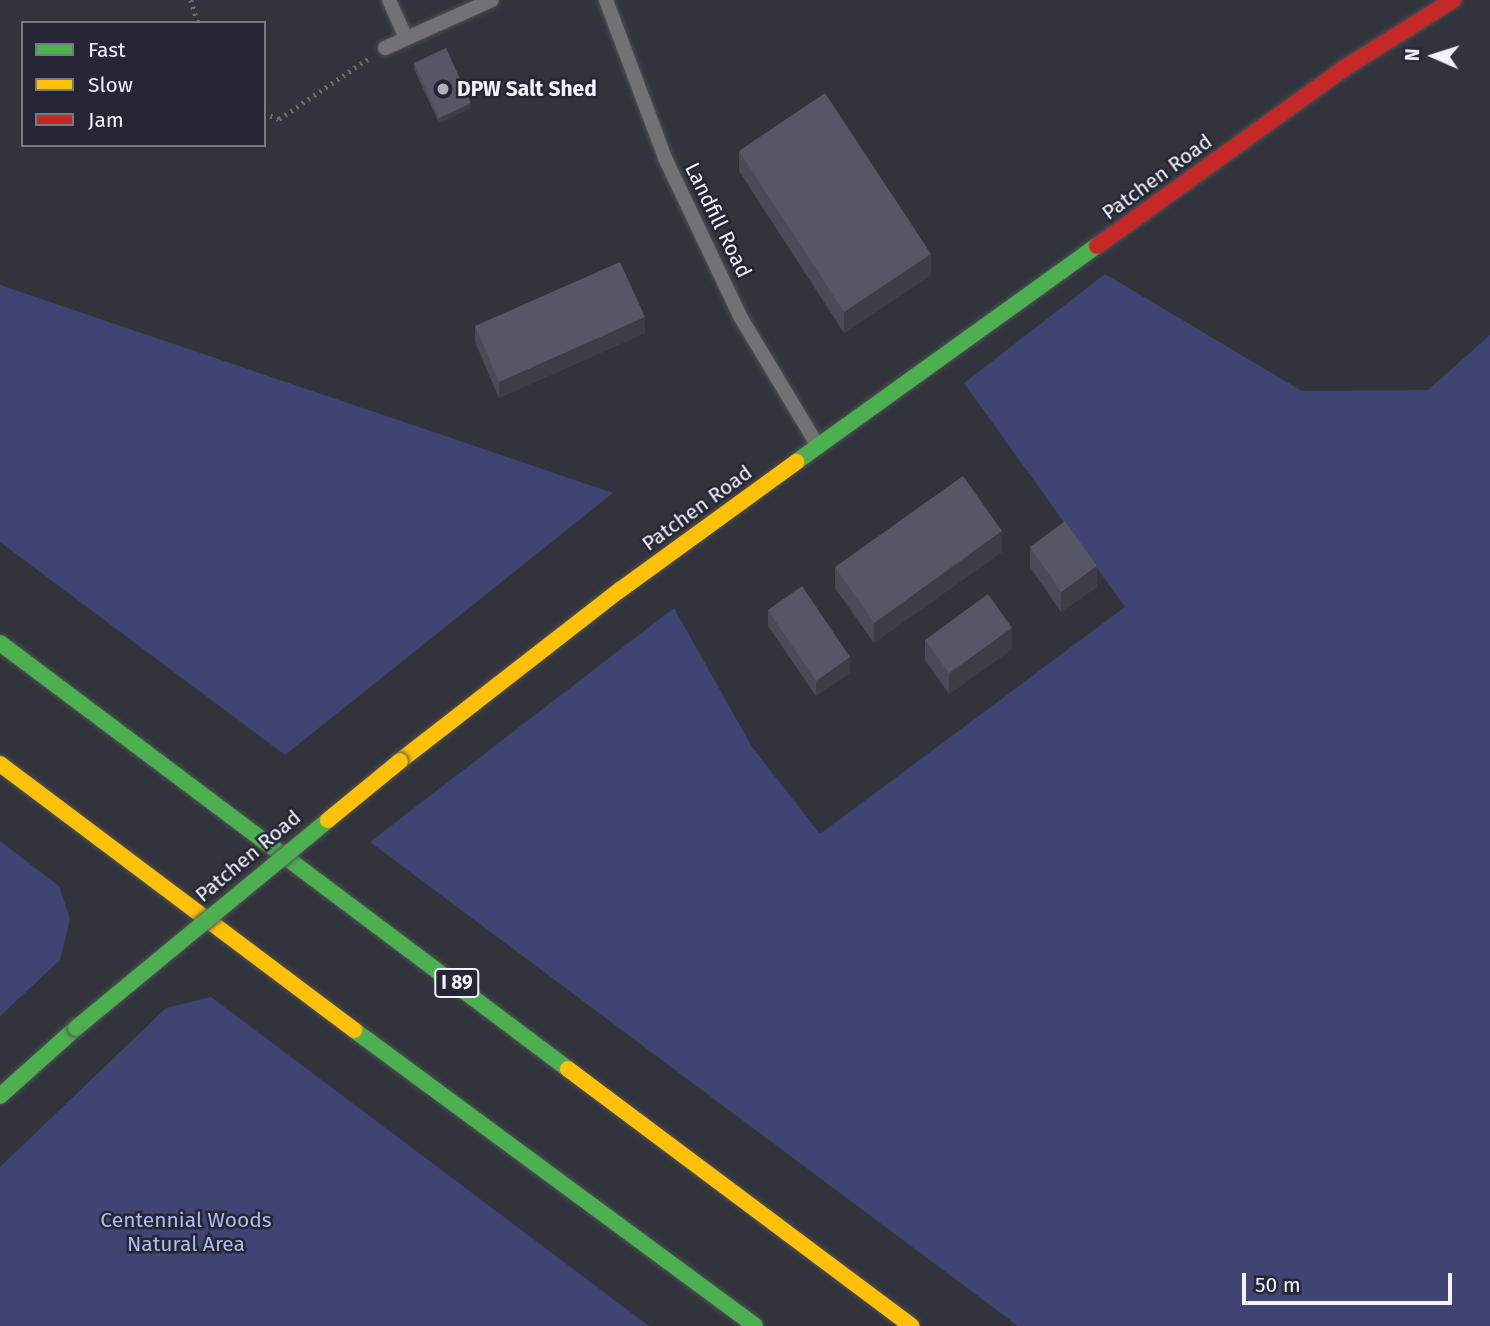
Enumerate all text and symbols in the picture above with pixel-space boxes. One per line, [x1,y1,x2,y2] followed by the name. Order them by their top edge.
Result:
[21,21,266,147] legend
[1399,21,1469,91] north arrow
[88,37,126,63] text: Fast
[1401,48,1424,62] text: N
[88,72,133,98] text: Slow
[457,76,597,102] place label: DPW Salt Shed
[435,81,451,97] marker: DPW Salt Shed
[88,107,124,133] text: Jam
[1097,129,1217,225] street label: Patchen Road
[679,158,757,282] street label: Landfill Road
[637,460,757,556] street label: Patchen Road
[190,805,306,907] street label: Patchen Road
[434,967,480,998] road number: I 89
[100,1207,272,1257] park label: Centennial Woods Natural Area
[1245,1260,1455,1304] scale bar
[1255,1272,1301,1298] text: 50 m

